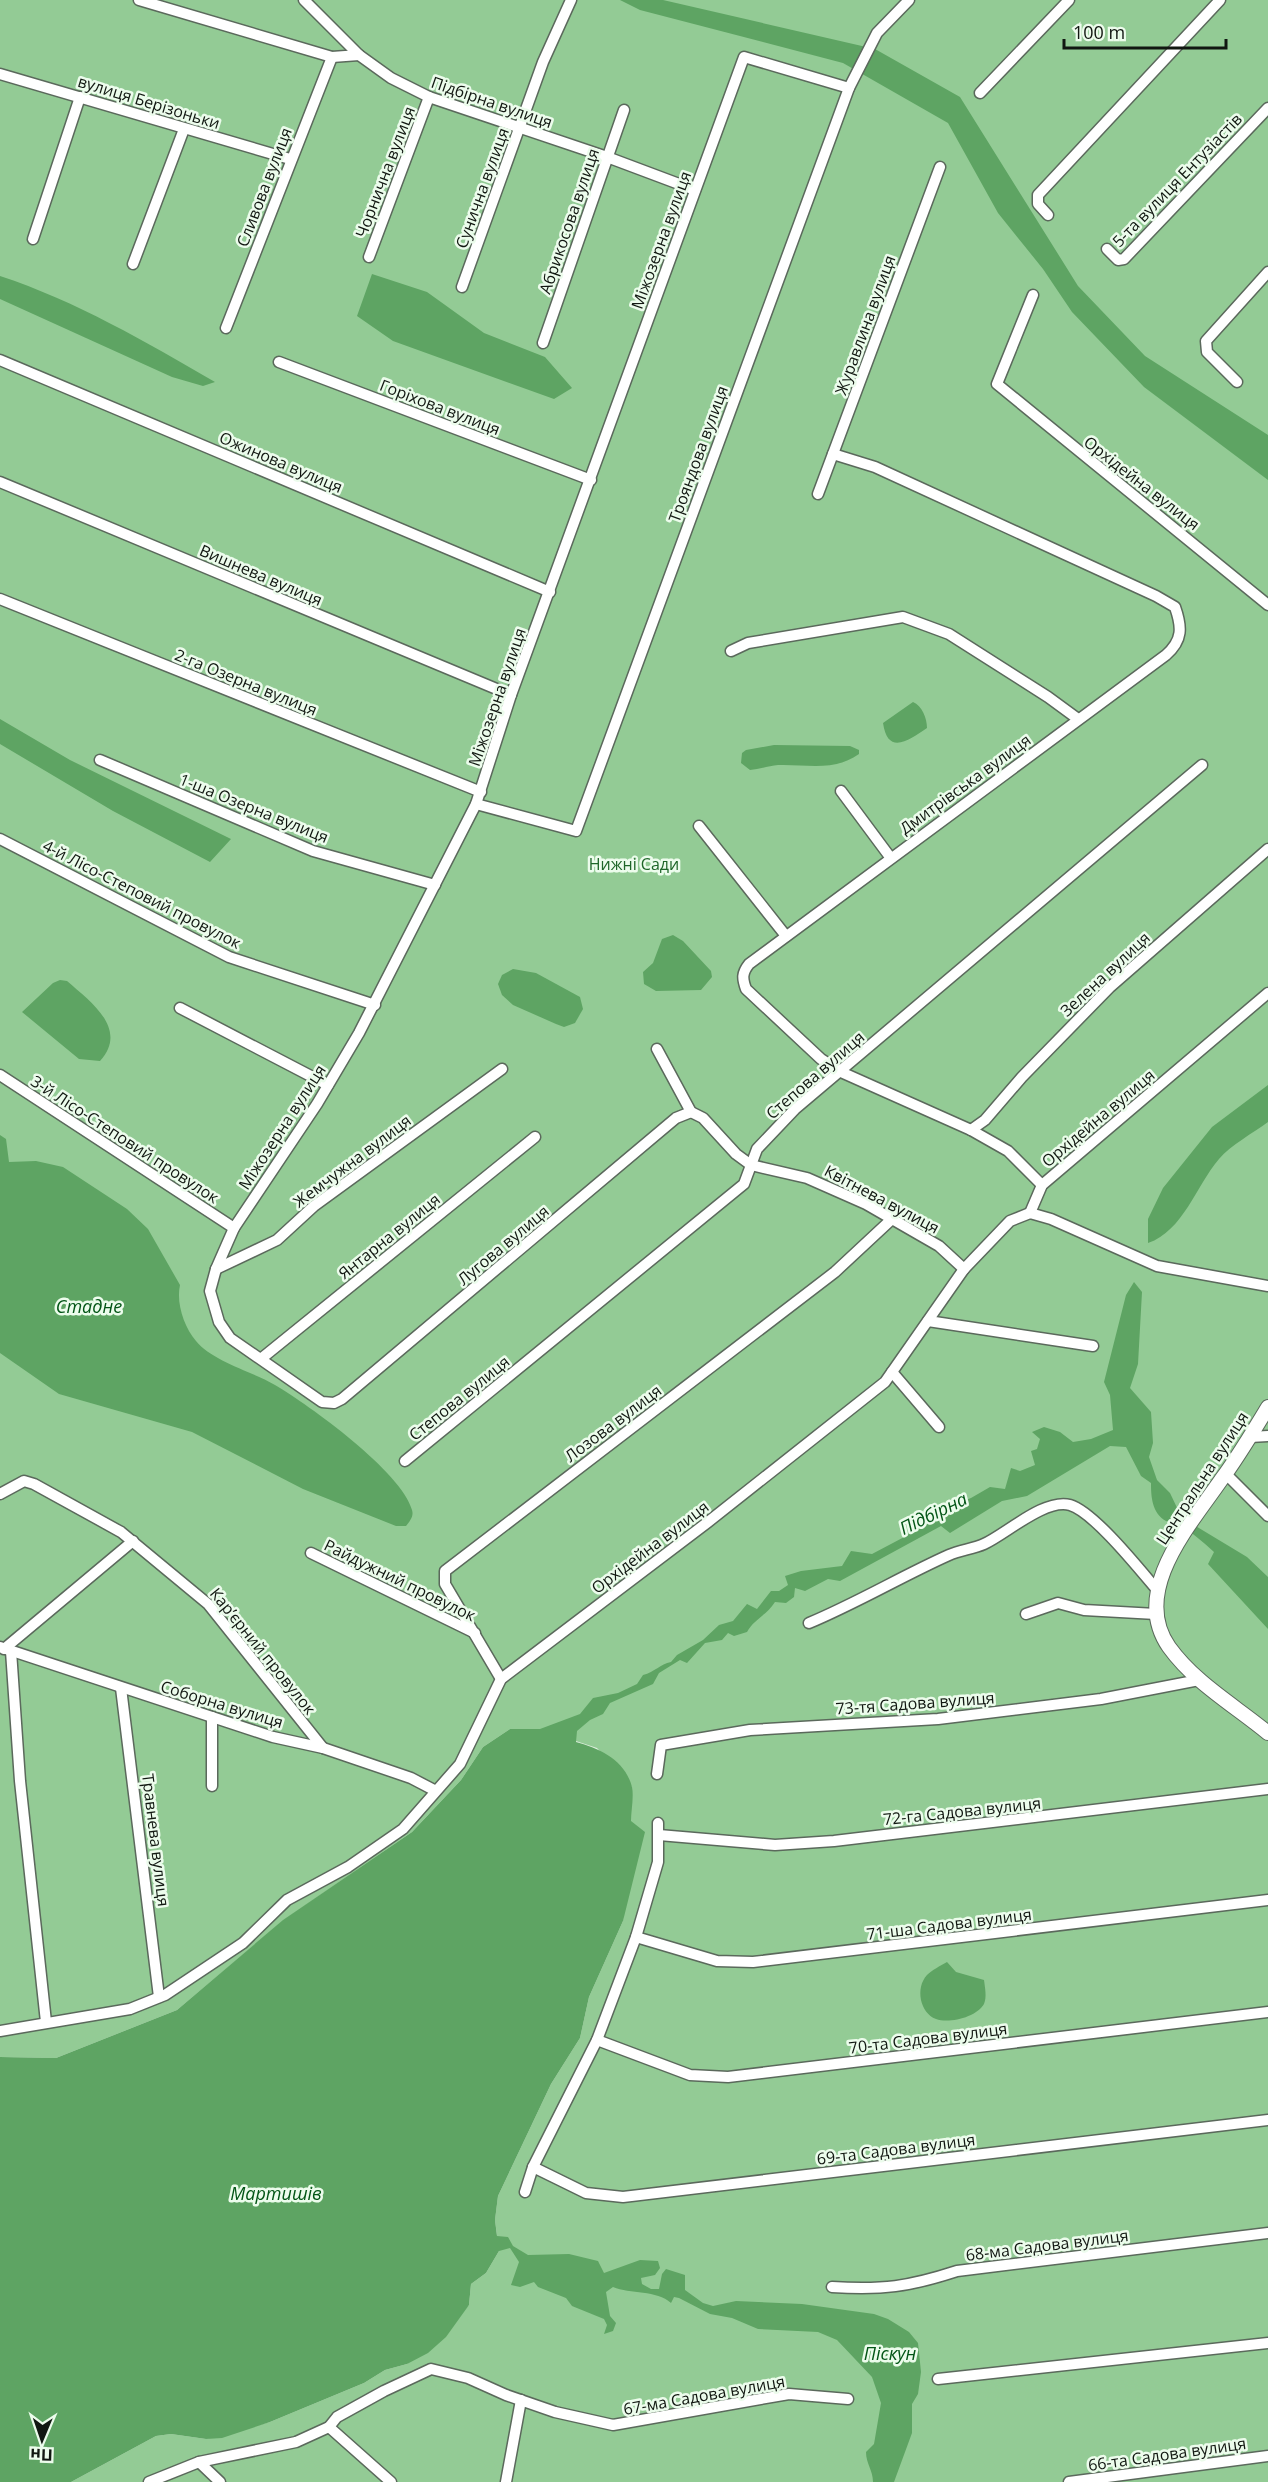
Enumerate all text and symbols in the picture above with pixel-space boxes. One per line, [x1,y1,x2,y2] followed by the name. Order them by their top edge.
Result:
[1064,12,1226,50] scale bar
[1073,20,1125,44] text: 100 m
[75,70,223,134] street label: вулиця Берізоньки
[428,71,556,133] street label: Підбірна вулиця
[350,103,420,241] street label: Чорнична вулиця
[1107,108,1247,252] street label: 5-та вулиця Ентузіастів
[231,124,297,250] street label: Сливова вулиця
[450,125,514,251] street label: Сунична вулиця
[534,145,604,297] street label: Абрикосова вулиця
[626,168,696,312] street label: Міжозерна вулиця
[829,252,901,398] street label: Журавлина вулиця
[377,374,503,440] street label: Горіхова вулиця
[663,383,733,525] street label: Трояндова вулиця
[216,426,346,498] street label: Ожинова вулиця
[1079,431,1205,535] street label: Орхідейна вулиця
[196,539,326,611] street label: Вишнева вулиця
[463,625,531,769] street label: Міжозерна вулиця
[172,643,320,721] street label: 2-га Озерна вулиця
[895,729,1035,839] street label: Дмитрівська вулиця
[176,768,332,848] street label: 1-ша Озерна вулиця
[39,834,246,954] street label: 4-й Лісо-Степовий провулок
[589,853,679,875] park label: Нижні Сади
[1055,927,1155,1021] street label: Зелена вулиця
[761,1026,869,1124] street label: Степова вулиця
[233,1060,331,1194] street label: Міжозерна вулиця
[1037,1064,1159,1172] street label: Орхідейна вулиця
[27,1070,224,1208] street label: 3-й Лісо-Степовий провулок
[289,1109,415,1213] street label: Жемчужна вулиця
[821,1159,943,1239] street label: Квітнева вулиця
[333,1188,445,1284] street label: Янтарна вулиця
[452,1200,554,1290] street label: Лугова вулиця
[56,1294,122,1318] water label: Стадне
[404,1351,514,1445] street label: Степова вулиця
[560,1379,666,1467] street label: Лозова вулиця
[1151,1407,1253,1549] street label: Центральна вулиця
[895,1486,971,1540] water label: Підбірна
[587,1496,713,1598] street label: Орхідейна вулиця
[321,1534,480,1627] street label: Райдужний провулок
[205,1583,321,1720] street label: Карʼєрний провулок
[158,1675,286,1733] street label: Соборна вулиця
[835,1686,995,1720] street label: 73-тя Садова вулиця
[137,1772,175,1908] street label: Травнева вулиця
[882,1792,1042,1830] street label: 72-га Садова вулиця
[865,1903,1033,1945] street label: 71-ша Садова вулиця
[848,2017,1008,2059] street label: 70-та Садова вулиця
[816,2128,976,2170] street label: 69-та Садова вулиця
[230,2181,322,2205] water label: Мартишів
[964,2224,1130,2266] street label: 68-ма Садова вулиця
[864,2341,917,2365] water label: Піскун
[622,2370,786,2420] street label: 67-ма Садова вулиця
[12,2410,72,2470] north arrow
[1087,2432,1247,2476] street label: 66-та Садова вулиця
[30,2444,53,2466] text: Пн

